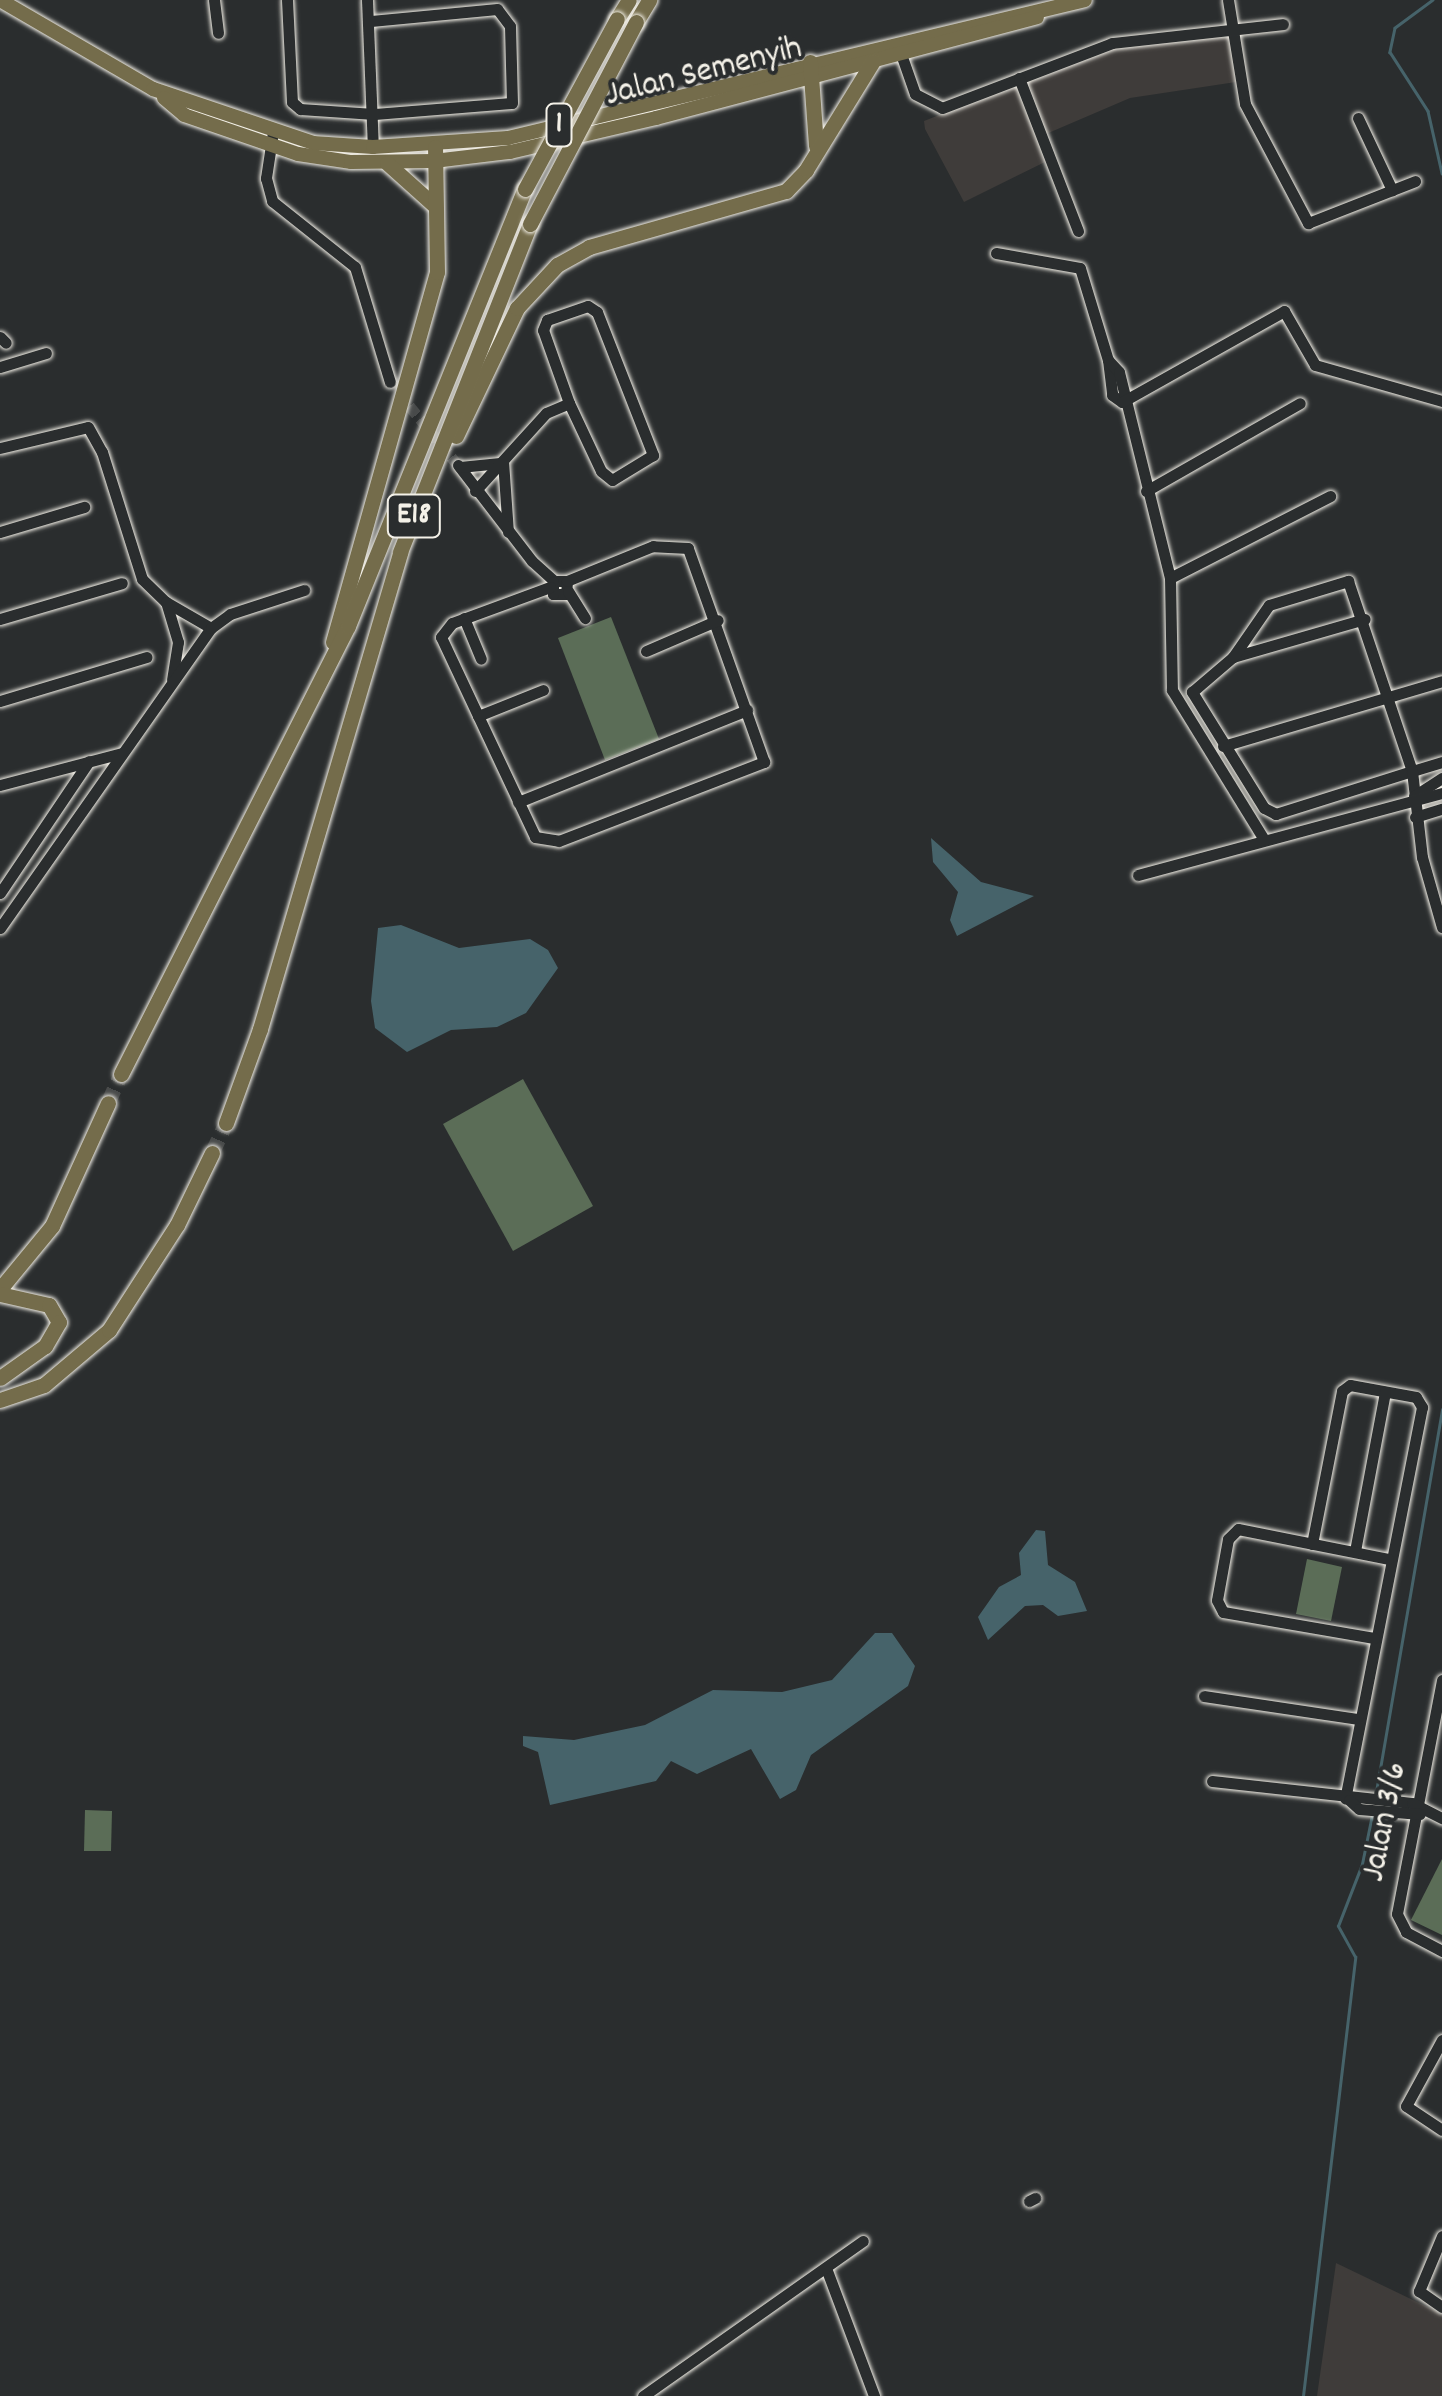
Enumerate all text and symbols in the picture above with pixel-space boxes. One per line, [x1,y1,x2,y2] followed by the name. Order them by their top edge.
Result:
[601,28,807,118] street label: Jalan Semenyih
[544,98,574,152] road number: 1
[386,489,442,543] road number: E18
[1354,1759,1418,1885] street label: Jalan 3/6

